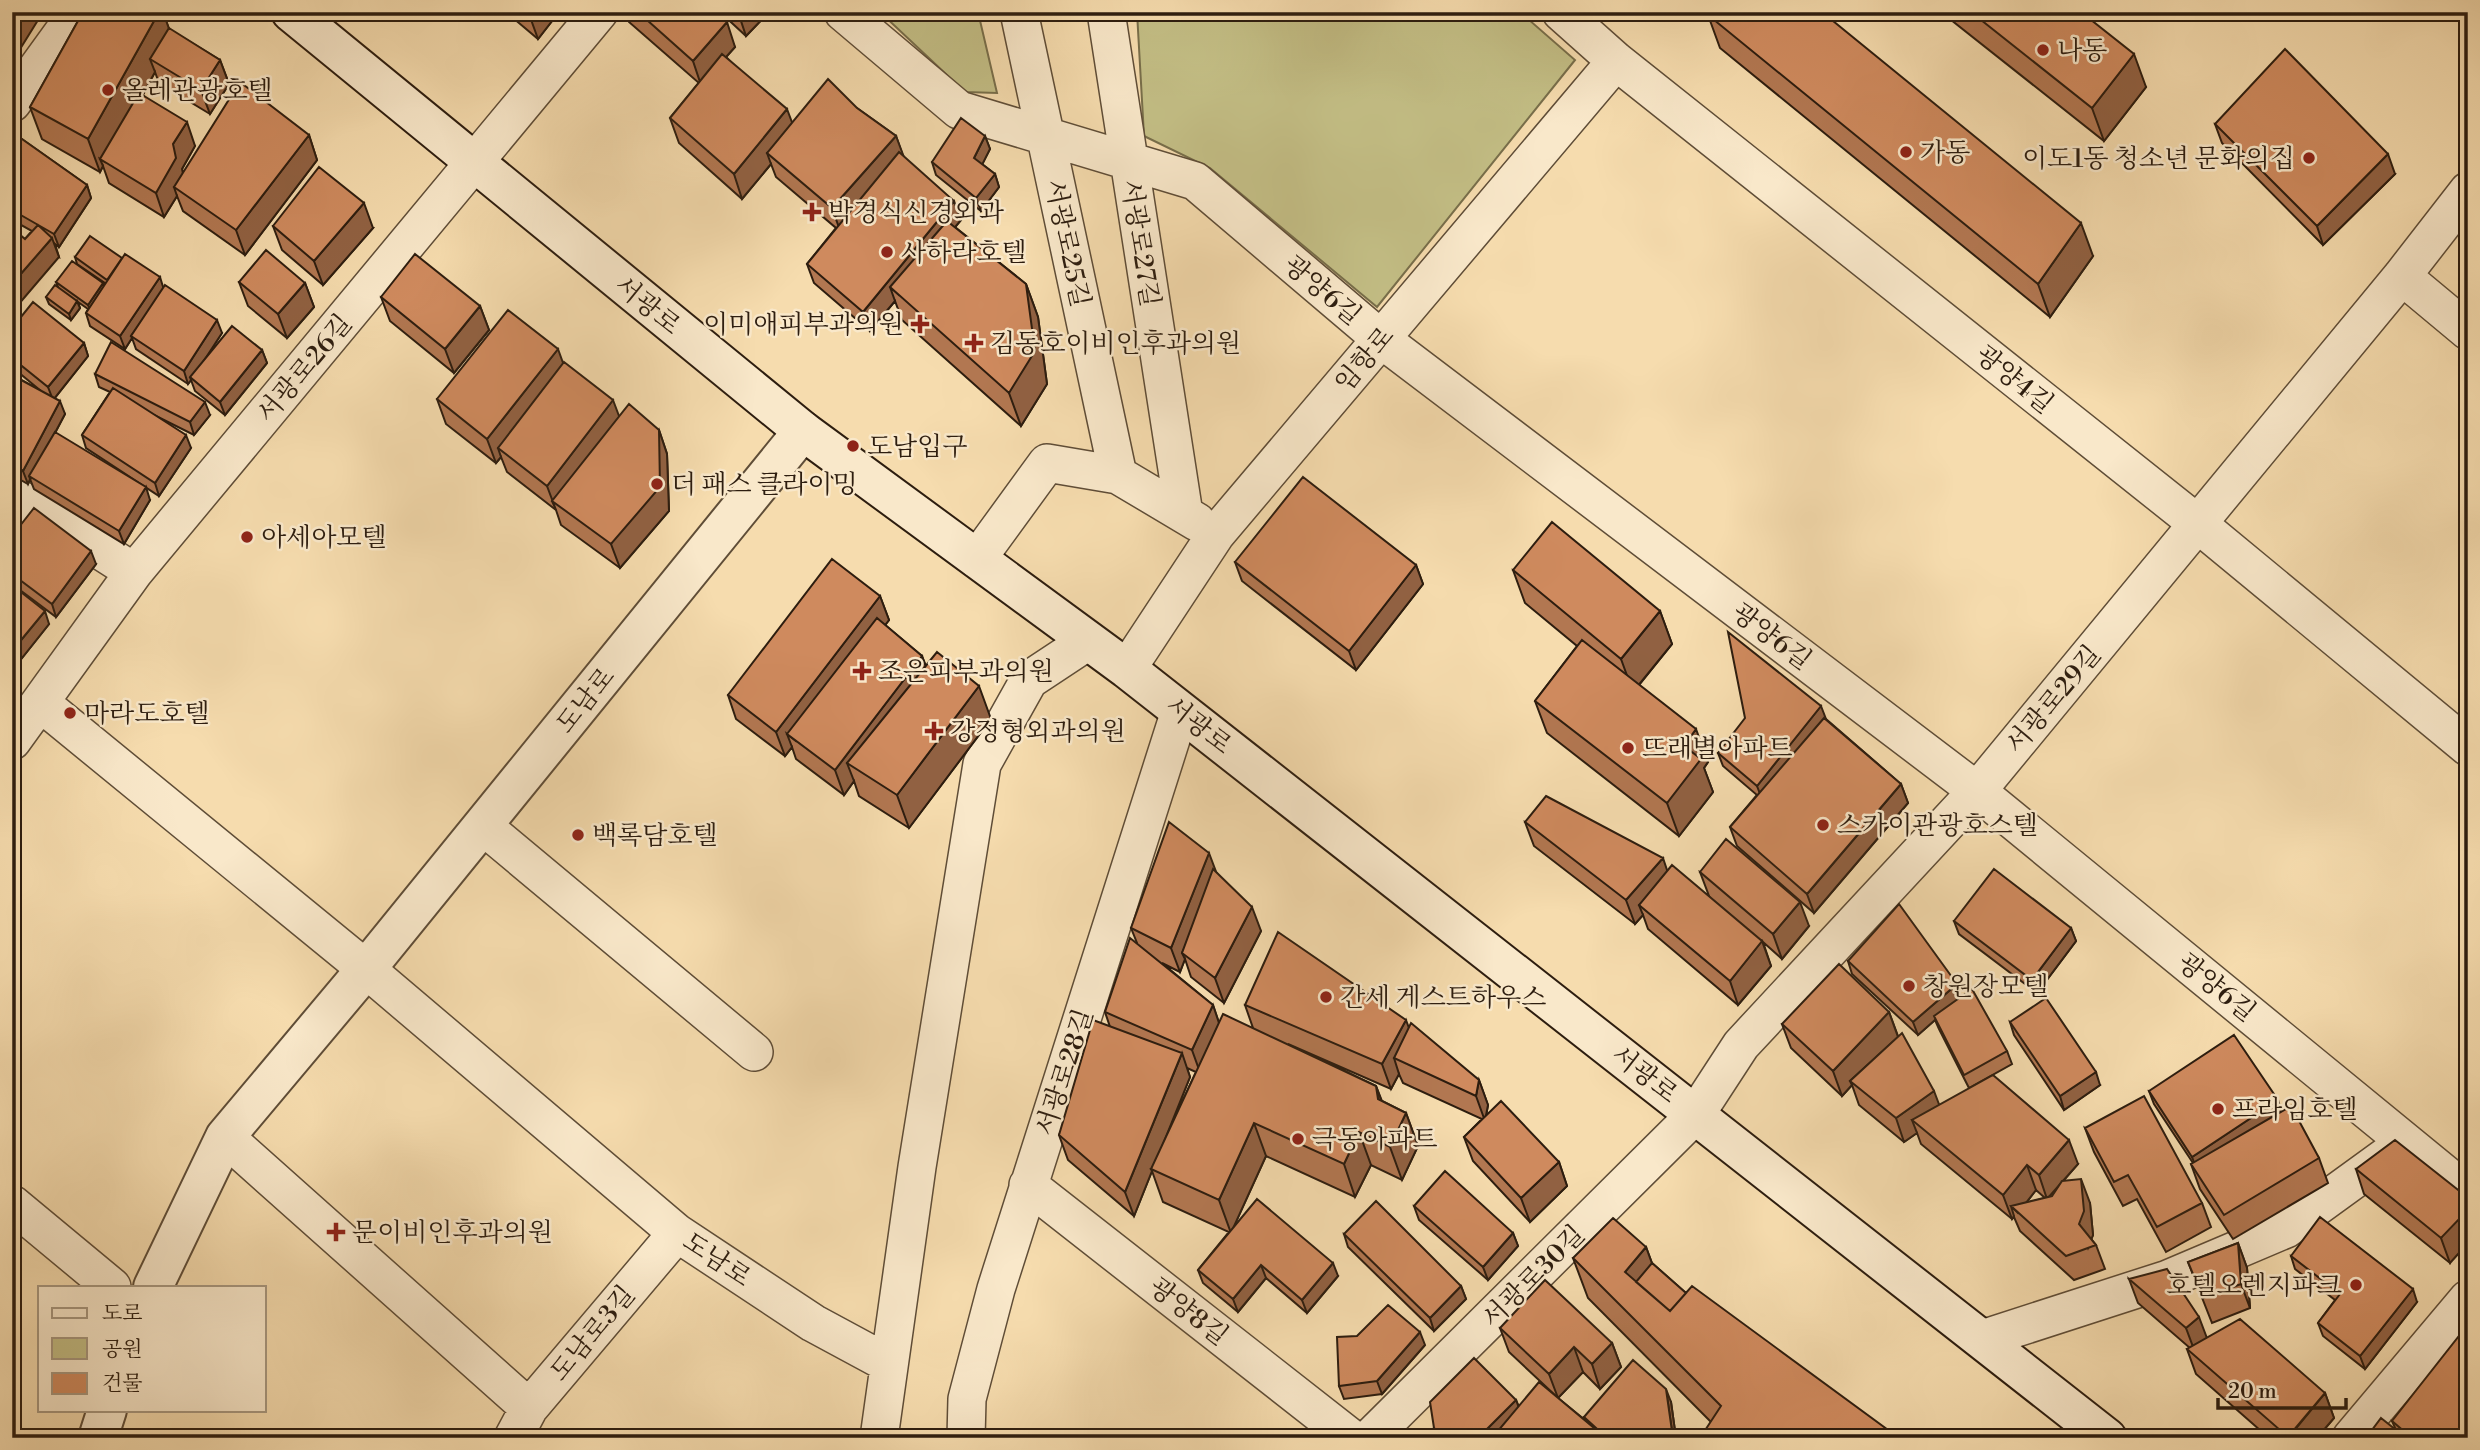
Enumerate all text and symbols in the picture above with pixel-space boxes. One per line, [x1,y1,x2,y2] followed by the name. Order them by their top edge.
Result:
[2057,35,2107,67] place label: 나동
[2035,42,2051,58] marker: 나동
[122,75,273,107] place label: 올레관광호텔
[100,82,116,98] marker: 올레관광호텔
[1920,137,1970,169] place label: 가동
[2022,143,2295,175] place label: 이도1동 청소년 문화의집
[1898,144,1914,160] marker: 가동
[2301,150,2317,166] marker: 이도1동 청소년 문화의집
[1038,176,1096,310] street label: 서광로25길
[1114,177,1166,309] street label: 서광로27길
[828,197,1005,229] place label: 박경식신경외과
[802,202,822,222] marker: 박경식신경외과
[901,237,1027,269] place label: 사하라호텔
[879,244,895,260] marker: 사하라호텔
[1277,249,1368,332] street label: 광양6길
[608,270,687,342] street label: 서광로
[250,308,359,429] street label: 서광로26길
[703,309,904,341] place label: 이미애피부과의원
[910,314,930,334] marker: 이미애피부과의원
[1328,320,1401,399] street label: 임항로
[990,328,1241,360] place label: 김동호이비인후과의원
[964,333,984,353] marker: 김동호이비인후과의원
[1969,339,2060,421] street label: 광양4길
[867,431,967,463] place label: 도남입구
[845,438,861,454] marker: 도남입구
[671,469,858,501] place label: 더 패스 클라이밍
[649,476,665,492] marker: 더 패스 클라이밍
[261,522,387,554] place label: 아세아모텔
[239,529,255,545] marker: 아세아모텔
[1725,597,1817,677] street label: 광양6길
[1999,639,2108,760] street label: 서광로29길
[878,656,1054,688] place label: 조은피부과의원
[550,661,622,740] street label: 도남로
[852,661,872,681] marker: 조은피부과의원
[1159,690,1238,762] street label: 서광로
[84,698,210,730] place label: 마라도호텔
[62,705,78,721] marker: 마라도호텔
[950,716,1126,748] place label: 강정형외과의원
[924,721,944,741] marker: 강정형외과의원
[1642,733,1793,765] place label: 뜨래별아파트
[1620,740,1636,756] marker: 뜨래별아파트
[1837,810,2038,842] place label: 스카이관광호스텔
[1815,817,1831,833] marker: 스카이관광호스텔
[592,820,718,852] place label: 백록담호텔
[570,827,586,843] marker: 백록담호텔
[2171,947,2262,1029] street label: 광양6길
[1923,971,2049,1003] place label: 창원장모텔
[1901,978,1917,994] marker: 창원장모텔
[1340,982,1546,1014] place label: 간세 게스트하우스
[1318,989,1334,1005] marker: 간세 게스트하우스
[1029,1005,1100,1140] street label: 서광로28길
[1605,1039,1684,1111] street label: 서광로
[2232,1094,2358,1126] place label: 프라임호텔
[2210,1101,2226,1117] marker: 프라임호텔
[1312,1124,1438,1156] place label: 극동아파트
[1290,1131,1306,1147] marker: 극동아파트
[352,1217,553,1249] place label: 문이비인후과의원
[1476,1219,1592,1335] street label: 서광로30길
[326,1222,346,1242] marker: 문이비인후과의원
[676,1225,757,1294] street label: 도남로
[2166,1270,2342,1302] place label: 호텔오렌지파크
[1143,1271,1234,1353] street label: 광양8길
[2348,1277,2364,1293] marker: 호텔오렌지파크
[544,1279,642,1388] street label: 도남로3길
[38,1286,266,1412] legend
[102,1301,143,1327] text: 도로
[102,1337,143,1363] text: 공원
[2218,1366,2345,1410] scale bar
[102,1371,143,1397] text: 건물
[2228,1379,2277,1405] text: 20 m

